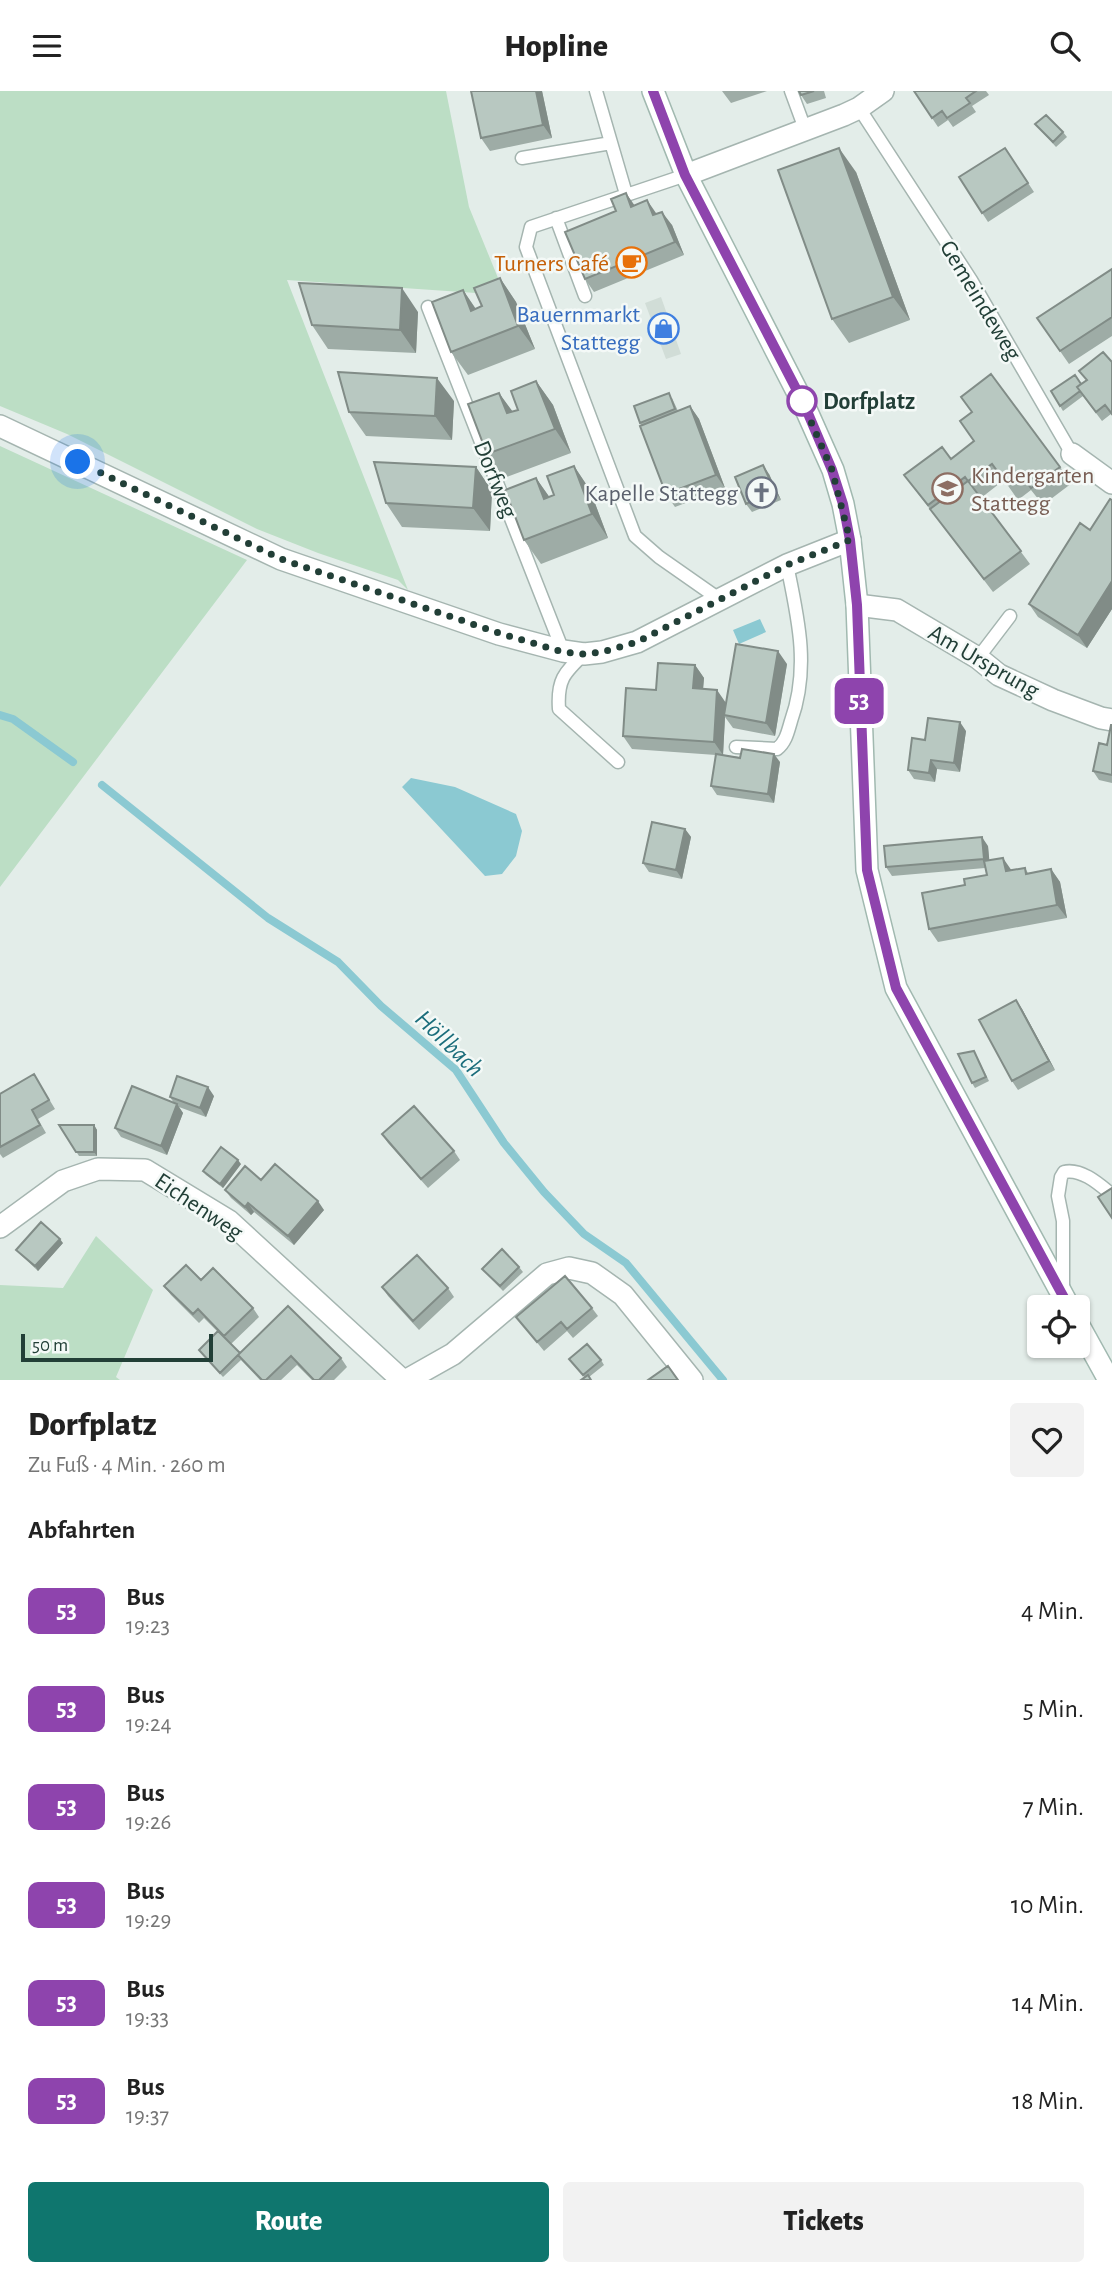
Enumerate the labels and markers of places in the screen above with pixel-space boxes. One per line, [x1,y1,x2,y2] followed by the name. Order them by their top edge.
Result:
[615,246,649,280] cafe icon: Turners Café
[494,252,609,276] place label: Turners Café
[516,303,640,355] place label: Bauernmarkt Stattegg
[646,311,680,345] shop icon: Bauernmarkt Stattegg
[787,386,817,416] marker: Dorfplatz
[823,390,915,414] place label: Dorfplatz
[971,464,1094,516] place label: Kindergarten Stattegg
[931,472,965,506] school or university icon: Kindergarten Stattegg
[744,476,778,510] church icon: Kapelle Stattegg
[585,482,738,506] place label: Kapelle Stattegg

